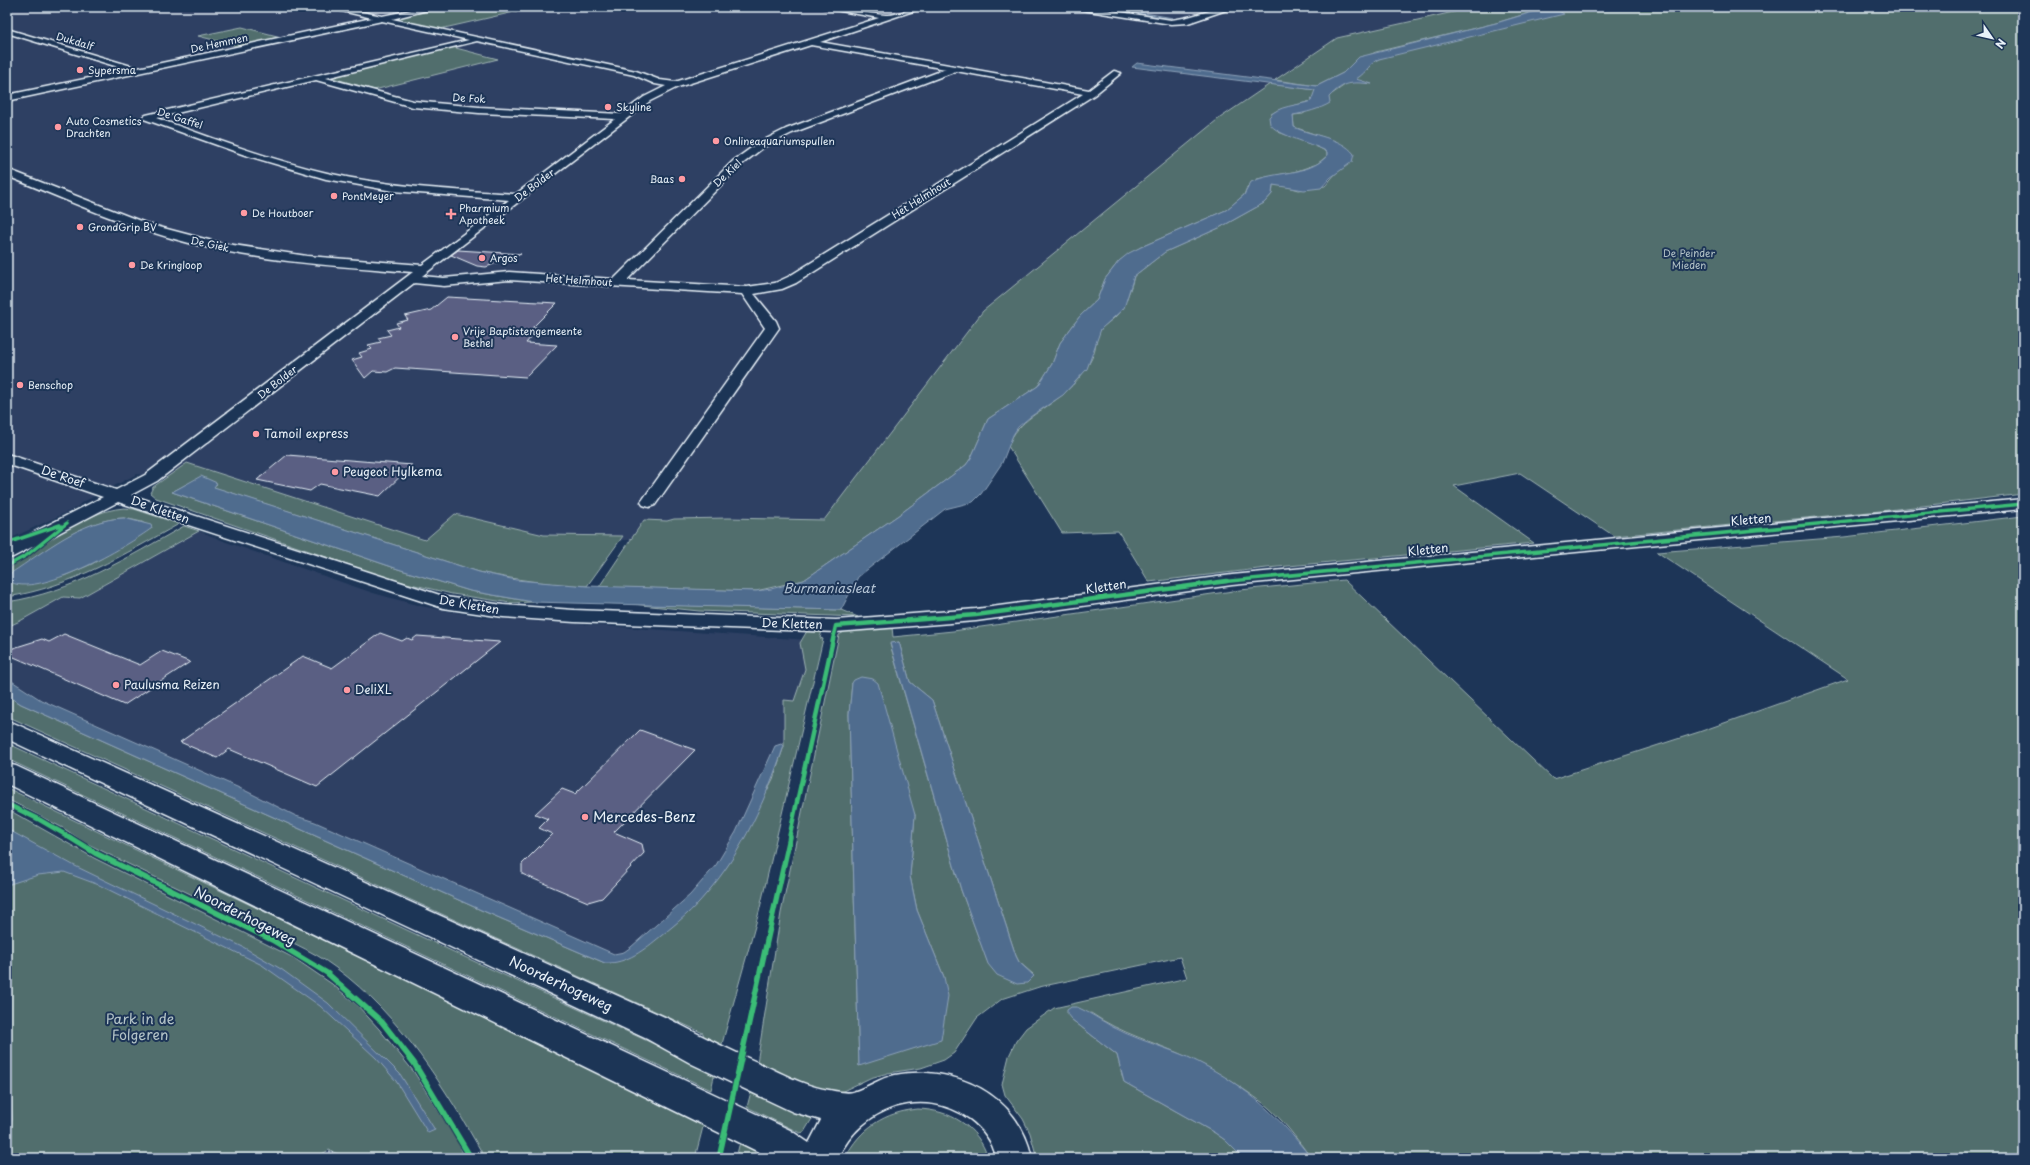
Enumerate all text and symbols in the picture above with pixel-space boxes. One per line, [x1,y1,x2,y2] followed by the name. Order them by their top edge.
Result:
[1972,18,2012,58] north arrow
[55,28,97,54] street label: Dukdalf
[189,29,249,56] street label: De Hemmen
[1991,36,2010,52] text: N
[88,62,137,78] place label: Sypersma
[75,65,85,75] marker: Sypersma
[452,89,487,106] street label: De Fok
[616,99,652,115] place label: Skyline
[603,102,613,112] marker: Skyline
[155,103,205,132] street label: De Gaffel
[66,113,142,140] place label: Auto Cosmetics Drachten
[53,122,63,132] marker: Auto Cosmetics Drachten
[724,133,835,148] place label: Onlineaquariumspullen
[711,136,721,146] marker: Onlineaquariumspullen
[709,155,745,190] street label: De Kiel
[510,164,557,205] street label: De Bolder
[650,171,674,186] place label: Baas
[677,174,687,184] marker: Baas
[888,174,953,222] street label: Het Helmhout
[342,188,394,203] place label: PontMeyer
[329,191,339,201] marker: PontMeyer
[459,200,509,227] place label: Pharmium Apotheek
[252,205,314,220] place label: De Houtboer
[239,208,249,218] marker: De Houtboer
[446,209,456,219] marker: Pharmium Apotheek
[88,219,157,234] place label: GrondGrip BV
[75,222,85,232] marker: GrondGrip BV
[189,232,231,255] street label: De Giek
[1663,245,1715,272] park label: De Peinder Mieden
[490,250,518,265] place label: Argos
[477,253,487,263] marker: Argos
[140,257,202,272] place label: De Kringloop
[127,260,137,270] marker: De Kringloop
[545,270,613,289] street label: Het Helmhout
[463,323,582,350] place label: Vrije Baptistengemeente Bethel
[450,332,460,342] marker: Vrije Baptistengemeente Bethel
[254,361,300,402] street label: De Bolder
[28,377,73,392] place label: Benschop
[15,380,25,390] marker: Benschop
[264,424,349,442] place label: Tamoil express
[251,429,261,439] marker: Tamoil express
[39,460,89,492] street label: De Roef
[343,462,443,480] place label: Peugeot Hylkema
[330,467,340,477] marker: Peugeot Hylkema
[128,491,192,528] street label: De Kletten
[1730,508,1772,530] street label: Kletten
[1407,538,1449,560] street label: Kletten
[1084,574,1127,598] street label: Kletten
[783,578,876,597] water label: Burmaniasleat
[437,590,501,618] street label: De Kletten
[761,613,823,633] street label: De Kletten
[124,675,220,693] place label: Paulusma Reizen
[111,680,121,690] marker: Paulusma Reizen
[355,680,392,698] place label: DeliXL
[342,685,352,695] marker: DeliXL
[593,806,696,827] place label: Mercedes-Benz
[580,812,590,822] marker: Mercedes-Benz
[190,881,300,950] street label: Noorderhogeweg
[506,950,616,1017] street label: Noorderhogeweg
[106,1008,175,1045] park label: Park in de Folgeren

